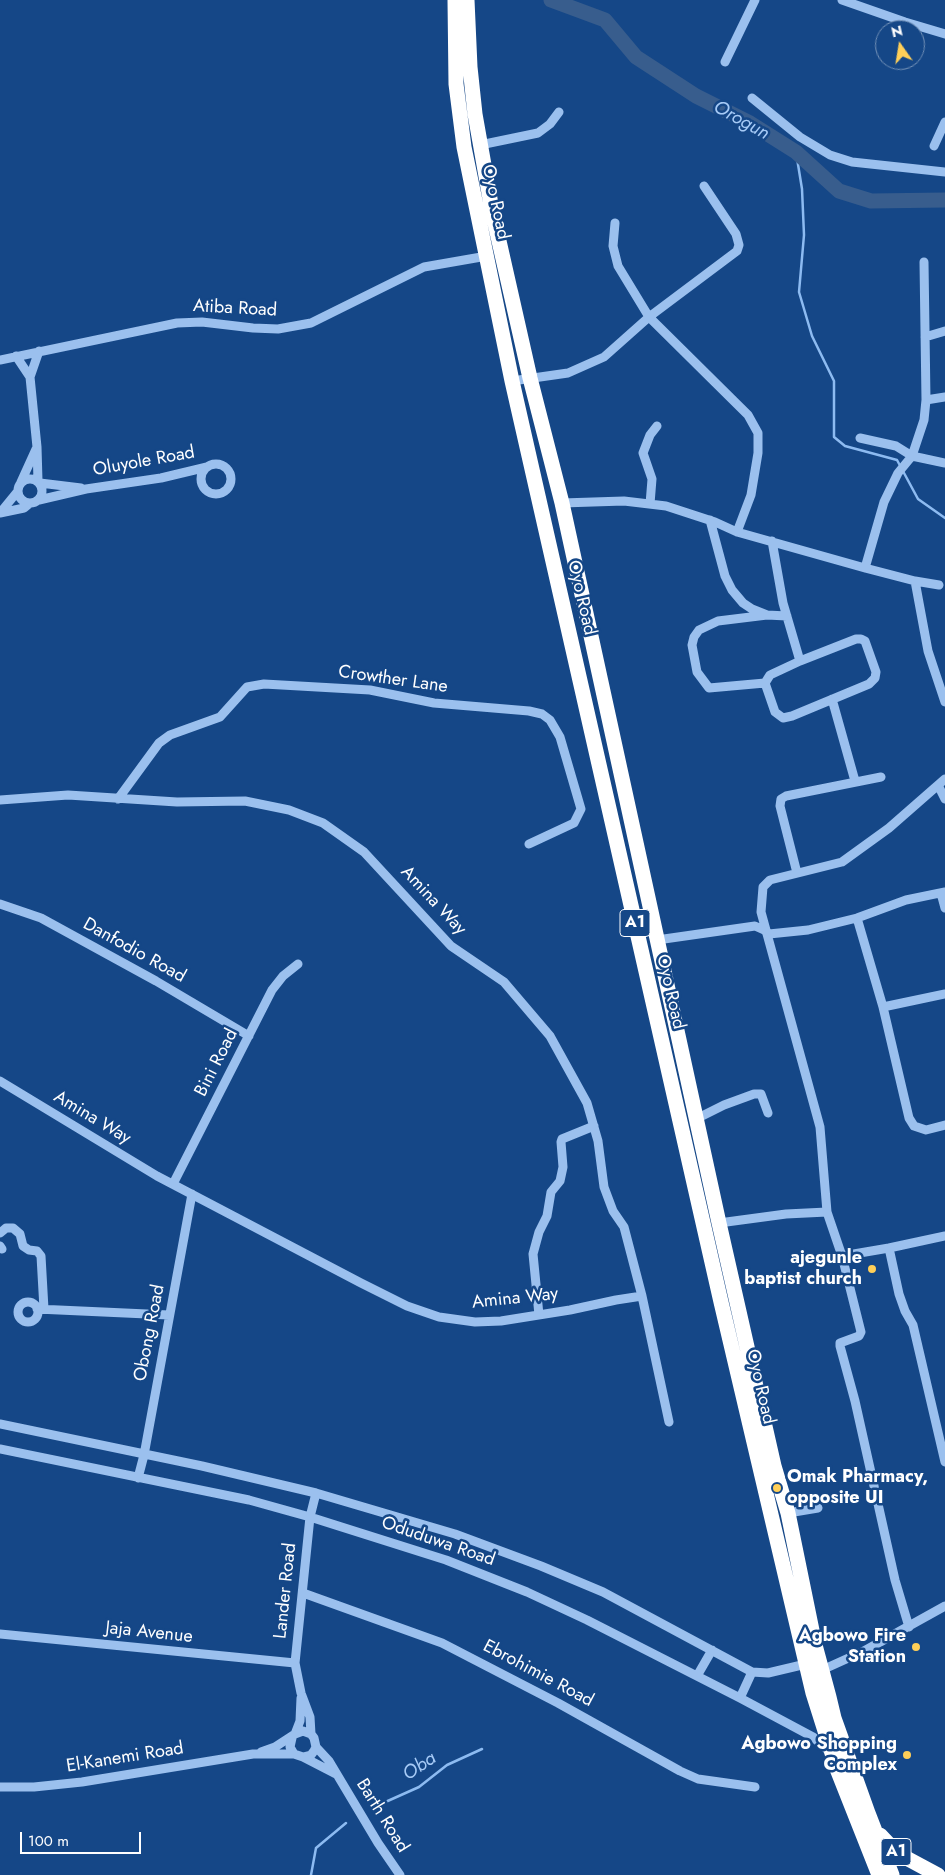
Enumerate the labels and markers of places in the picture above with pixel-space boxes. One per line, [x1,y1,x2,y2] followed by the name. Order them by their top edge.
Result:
[744,1248,862,1290] place label: ajegunle baptist church
[866,1263,878,1275] marker: ajegunle baptist church
[787,1467,928,1510] place label: Omak Pharmacy, opposite UI
[771,1482,783,1494] marker: Omak Pharmacy, opposite UI
[799,1626,906,1668] place label: Agbowo Fire Station
[910,1641,922,1653] marker: Agbowo Fire Station
[741,1734,897,1776] place label: Agbowo Shopping Complex
[901,1749,913,1761] marker: Agbowo Shopping Complex

